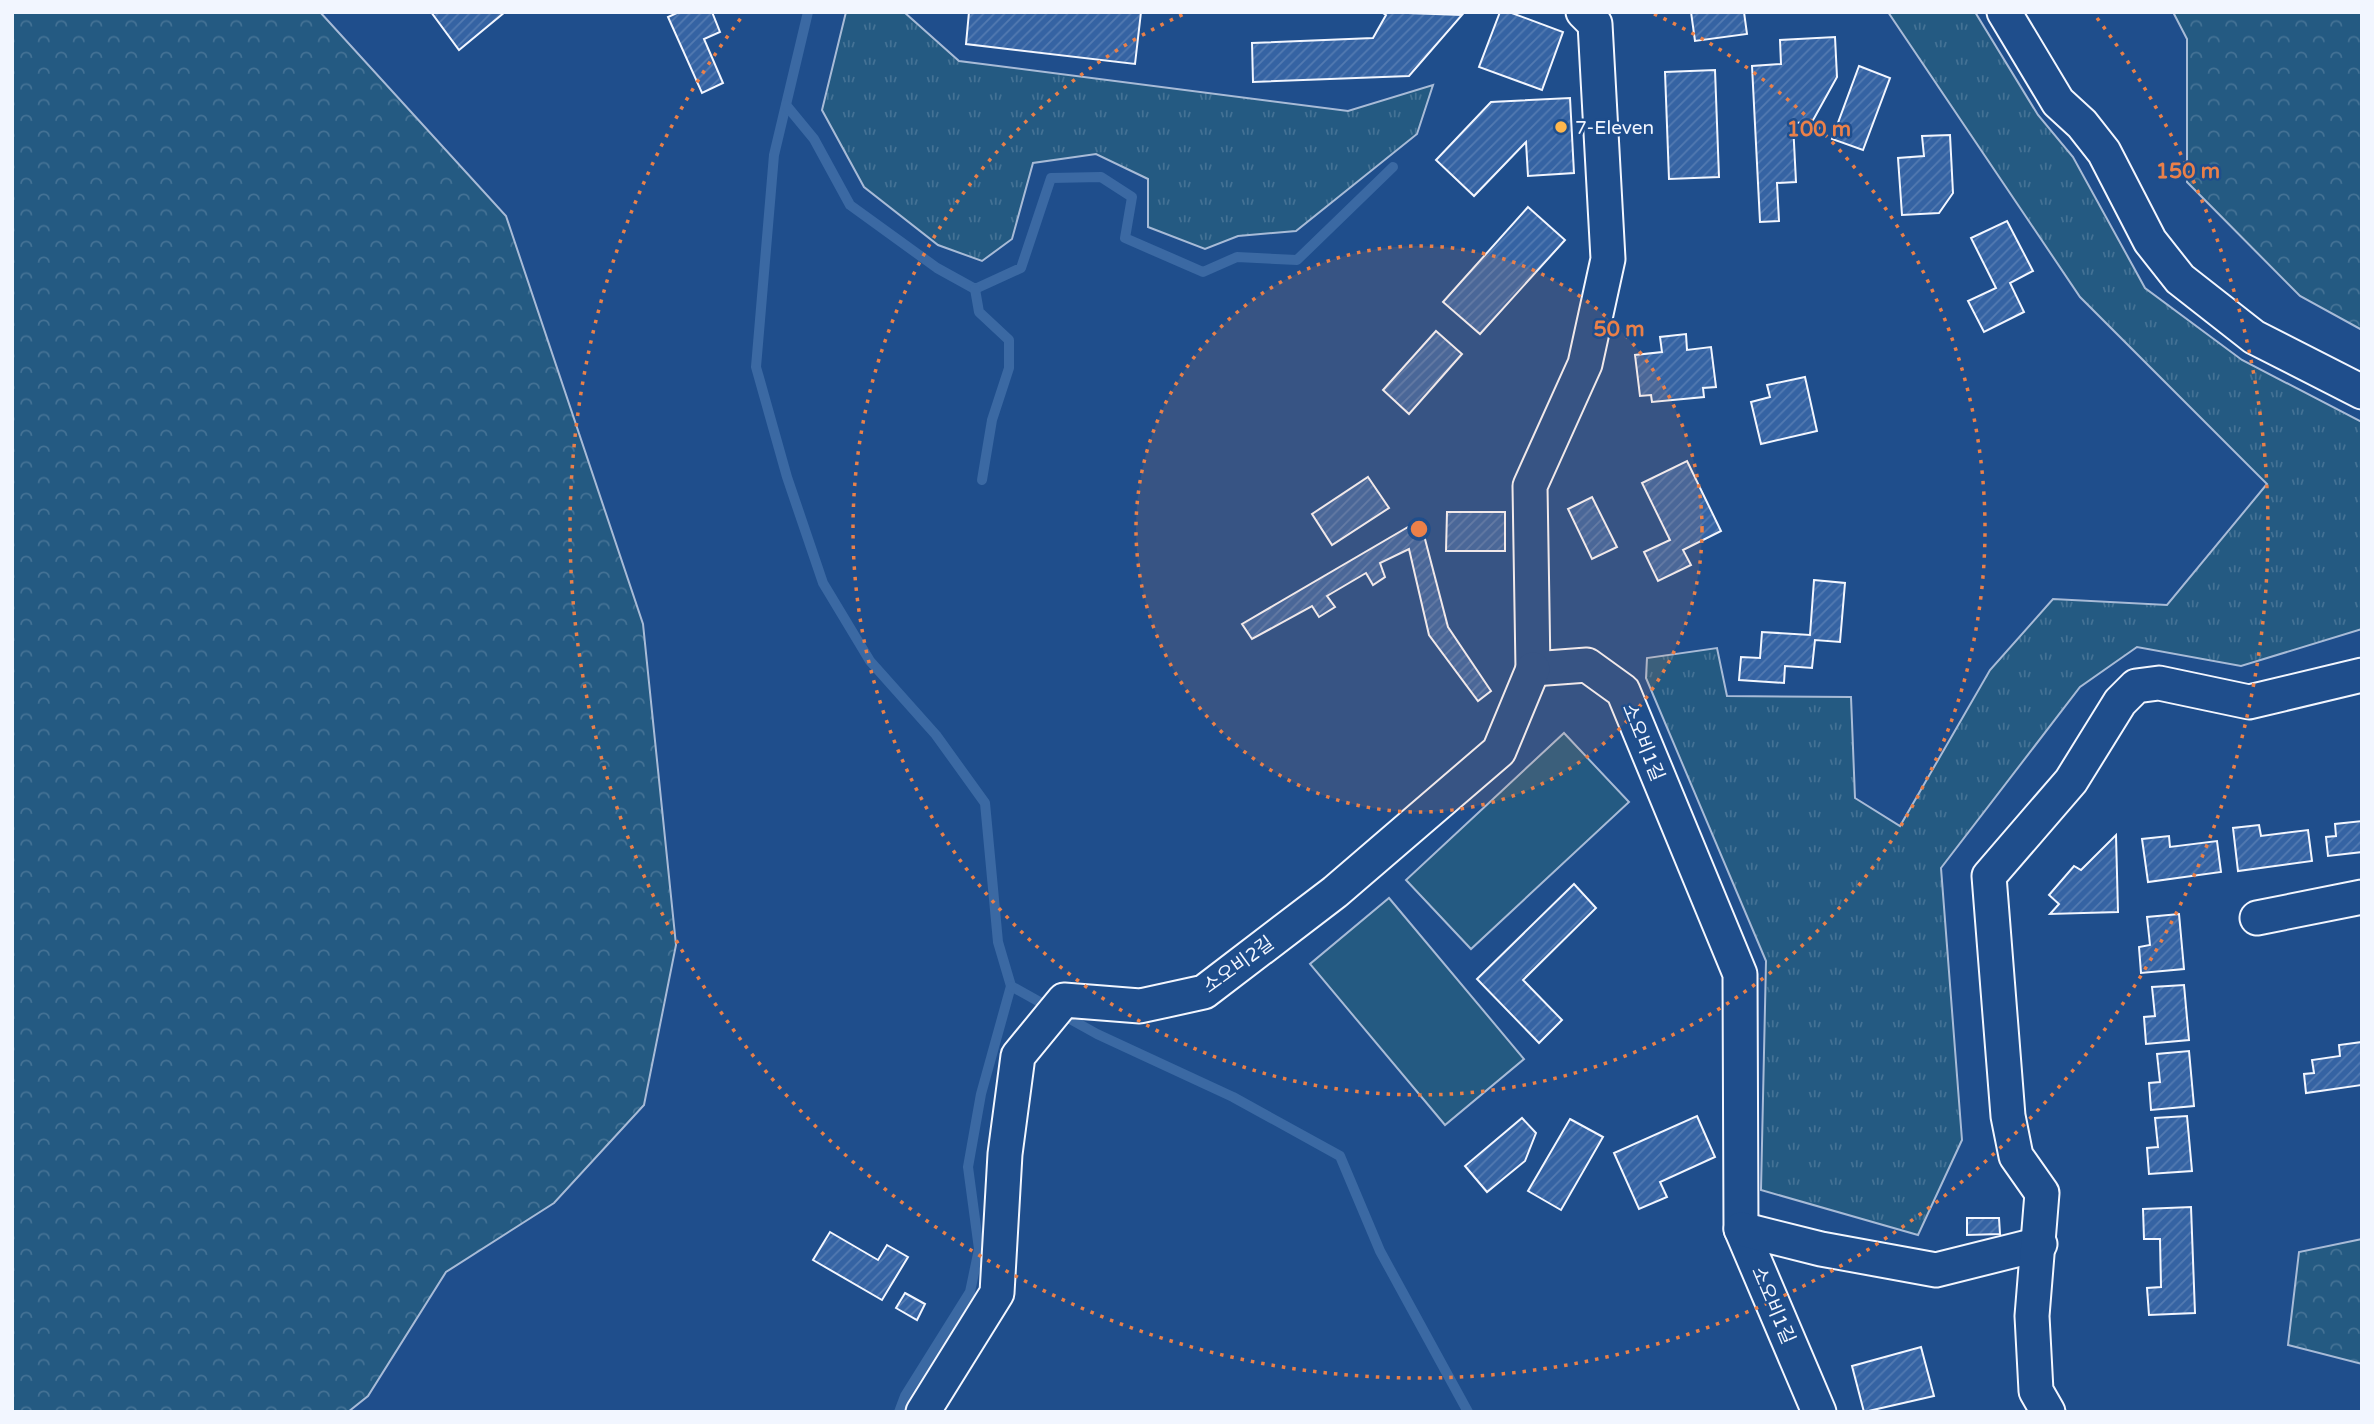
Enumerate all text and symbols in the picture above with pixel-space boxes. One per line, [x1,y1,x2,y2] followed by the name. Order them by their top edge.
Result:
[1575,117,1654,139] place label: 7-Eleven
[1787,117,1851,142] text: 100 m
[1553,119,1569,135] marker: 7-Eleven
[2156,159,2220,184] text: 150 m
[1593,317,1645,342] text: 50 m
[1407,517,1431,541] centre of rings
[1618,700,1669,784] street label: 소오비1길
[1199,932,1278,998] street label: 소오비2길
[1747,1263,1799,1347] street label: 소오비1길

